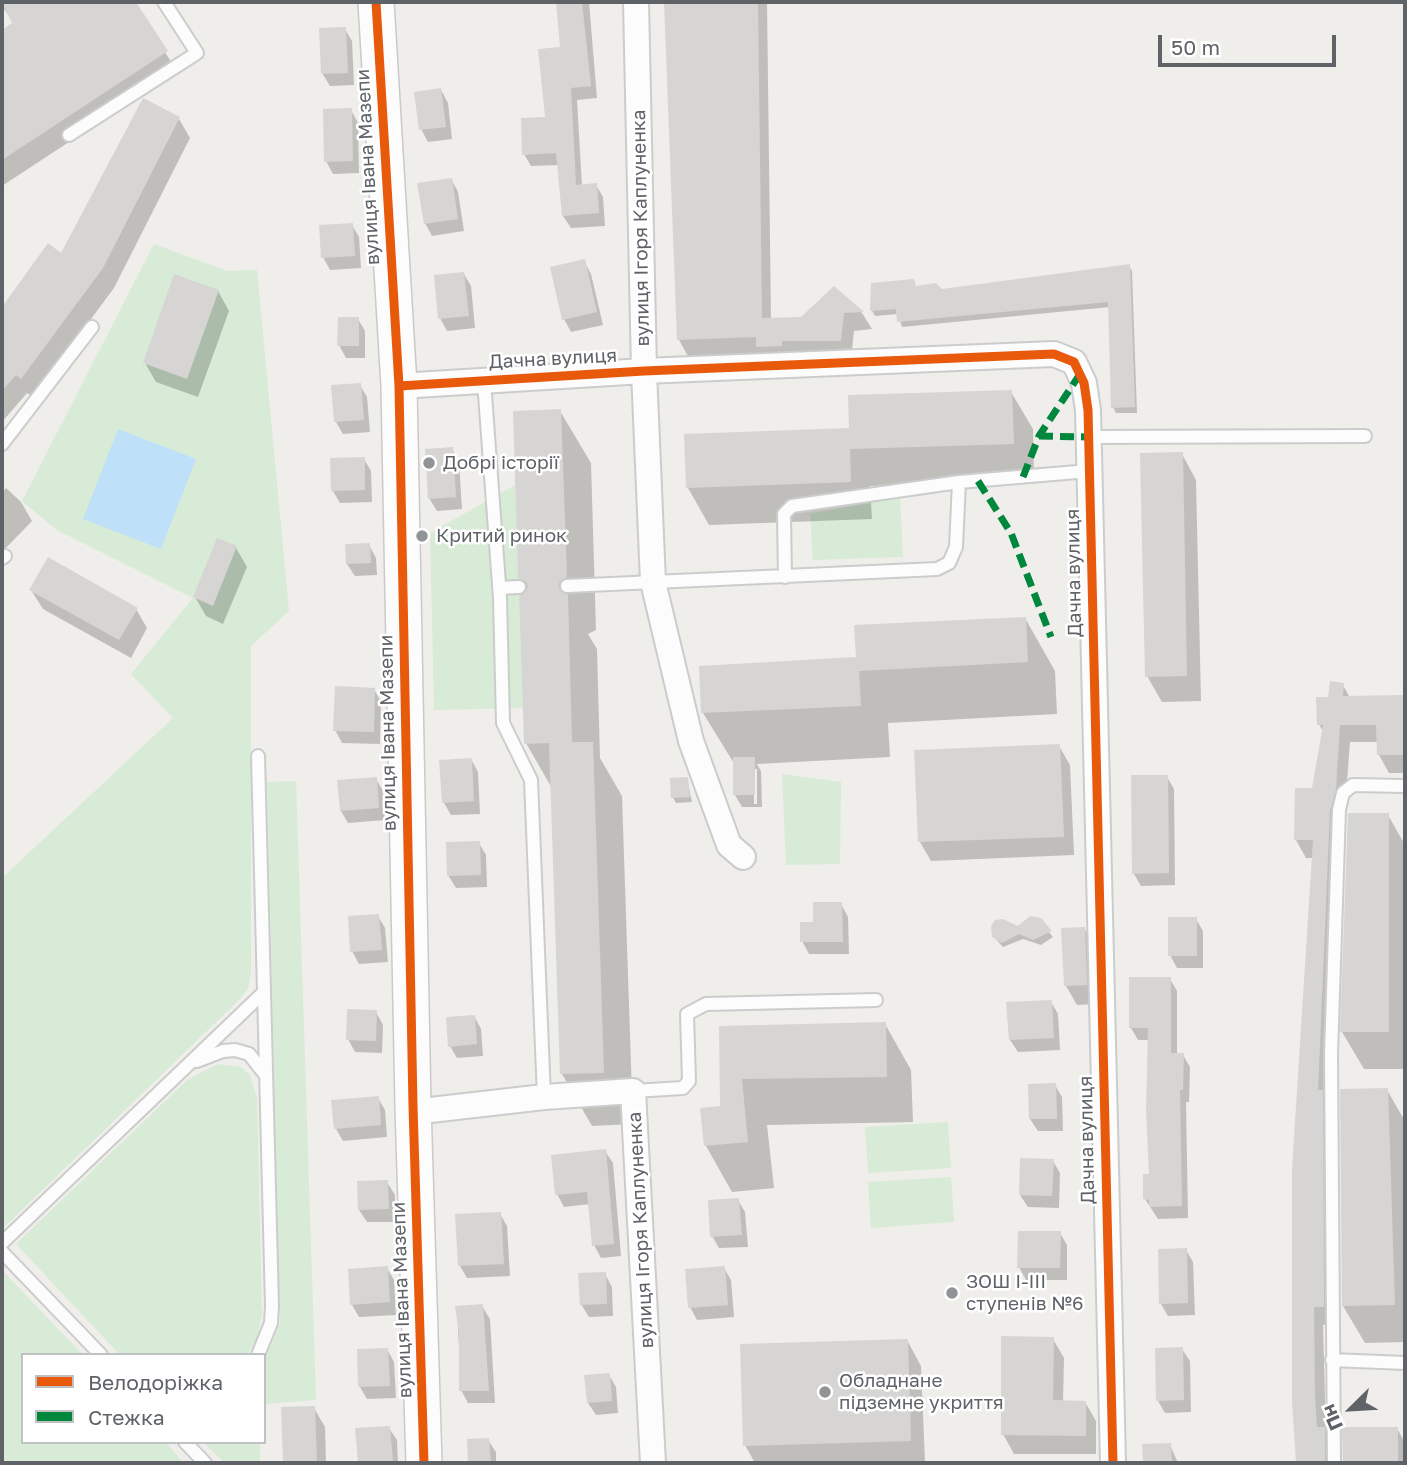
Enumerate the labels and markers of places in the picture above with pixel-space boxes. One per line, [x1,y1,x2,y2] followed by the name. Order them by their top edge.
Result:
[443,452,559,474] place label: Добрі історії
[421,455,437,471] marker: Добрі історії
[436,525,567,547] place label: Критий ринок
[414,528,430,544] marker: Критий ринок
[966,1271,1084,1315] place label: ЗОШ І-ІІІ ступенів №6
[944,1285,960,1301] marker: ЗОШ І-ІІІ ступенів №6
[839,1370,1004,1414] place label: Обладнане підземне укриття
[817,1384,833,1400] marker: Обладнане підземне укриття

